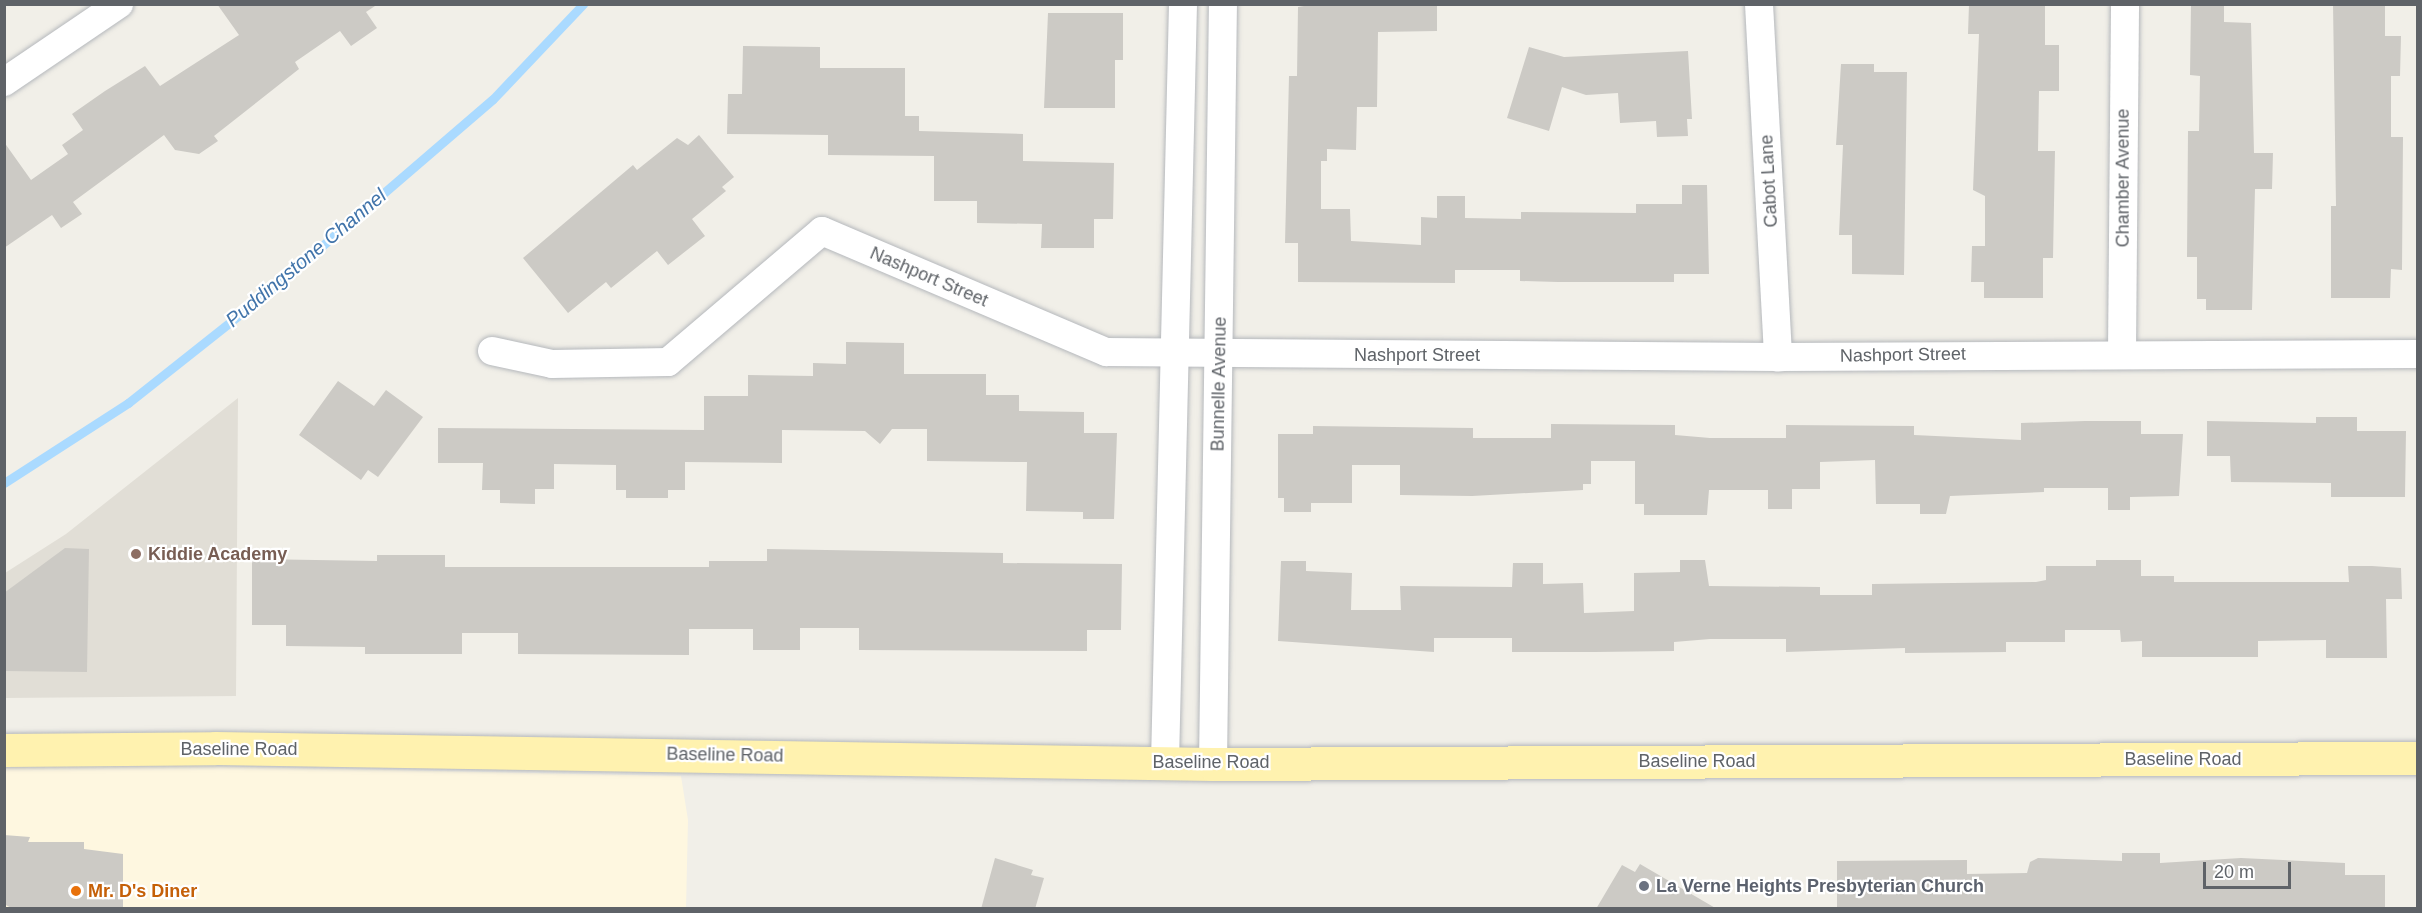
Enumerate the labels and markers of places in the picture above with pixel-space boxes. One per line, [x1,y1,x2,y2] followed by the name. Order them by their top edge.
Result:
[148,543,288,565] place label: Kiddie Academy
[129,547,143,561] marker: Kiddie Academy
[1656,875,1984,897] place label: La Verne Heights Presbyterian Church
[1637,879,1651,893] marker: La Verne Heights Presbyterian Church
[88,880,197,902] place label: Mr. D's Diner
[69,884,83,898] marker: Mr. D's Diner

